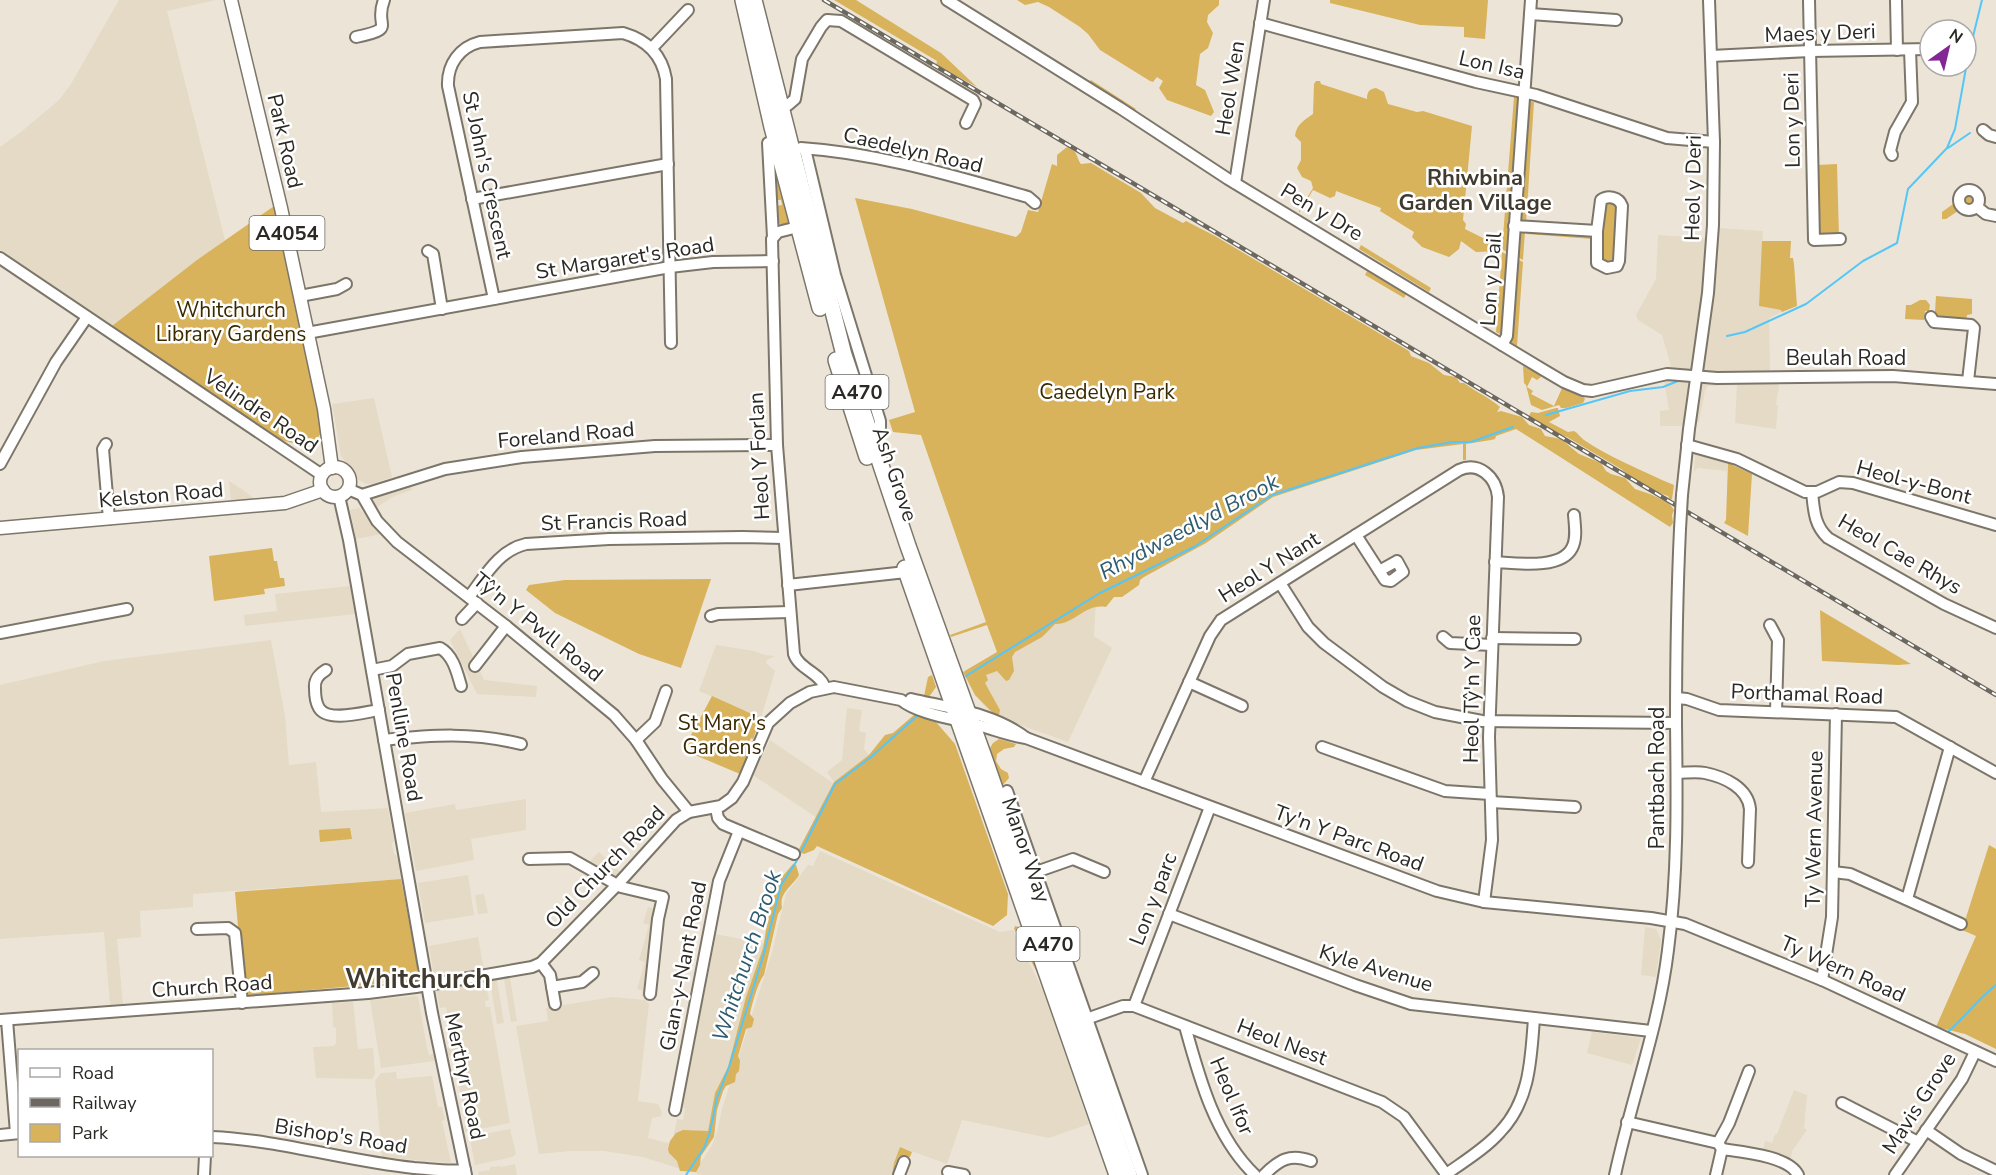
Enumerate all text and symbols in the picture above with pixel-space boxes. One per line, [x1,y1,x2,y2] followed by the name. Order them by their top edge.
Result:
[1764,17,1876,49] street label: Maes y Deri
[1918,18,1978,78] north arrow
[1945,24,1967,49] text: N
[1209,39,1251,137] street label: Heol Wen
[1456,44,1528,86] street label: Lon Isa
[1777,72,1807,168] street label: Lon y Deri
[456,89,519,262] street label: St John's Crescent
[261,91,309,191] street label: Park Road
[840,120,986,180] street label: Caedelyn Road
[1678,135,1708,241] street label: Heol y Deri
[1398,163,1552,218] district label: Rhiwbina Garden Village
[1276,176,1368,248] street label: Pen y Dre
[250,216,324,250] road number: A4054
[534,230,716,286] street label: St Margaret's Road
[1474,230,1508,327] street label: Lon y Dail
[156,296,306,348] park label: Whitchurch Library Gardens
[1786,344,1906,372] street label: Beulah Road
[197,362,324,460] street label: Velindre Road
[826,375,888,409] road number: A470
[1039,378,1175,406] park label: Caedelyn Park
[742,391,776,521] street label: Heol Y Forlan
[496,415,636,455] street label: Foreland Road
[866,423,924,525] street label: Ash Grove
[1853,453,1975,511] street label: Heol-y-Bont
[1094,466,1285,587] water label: Rhydwaedlyd Brook
[97,476,225,514] street label: Kelston Road
[540,504,688,538] street label: St Francis Road
[1833,507,1967,601] street label: Heol Cae Rhys
[1213,524,1325,609] street label: Heol Y Nant
[467,566,609,688] street label: Tŷ'n Y Pwll Road
[1457,615,1487,763] street label: Heol Tŷ'n Y Cae
[379,670,429,804] street label: Penlline Road
[1730,677,1884,711] street label: Porthamal Road
[1643,707,1671,849] street label: Pantbach Road
[678,709,766,761] park label: St Mary's Gardens
[1799,750,1829,908] street label: Ty Wern Avenue
[995,794,1057,906] street label: Manor Way
[1270,798,1428,878] street label: Ty'n Y Parc Road
[539,799,671,935] street label: Old Church Road
[1123,848,1184,949] street label: Lon y parc
[705,866,789,1046] water label: Whitchurch Brook
[653,879,713,1053] street label: Glan-y-Nant Road
[1016,927,1080,961] road number: A470
[1776,929,1910,1009] street label: Ty Wern Road
[1316,937,1436,999] street label: Kyle Avenue
[345,961,491,998] district label: Whitchurch
[151,968,273,1004] street label: Church Road
[438,1010,492,1142] street label: Merthyr Road
[1233,1012,1332,1072] street label: Heol Nest
[1876,1047,1962,1159] street label: Mavis Grove
[18,1049,213,1157] legend
[1203,1053,1261,1140] street label: Heol Ifor
[72,1061,114,1085] text: Road
[72,1091,137,1115] text: Railway
[273,1112,409,1160] street label: Bishop's Road
[72,1121,109,1145] text: Park

